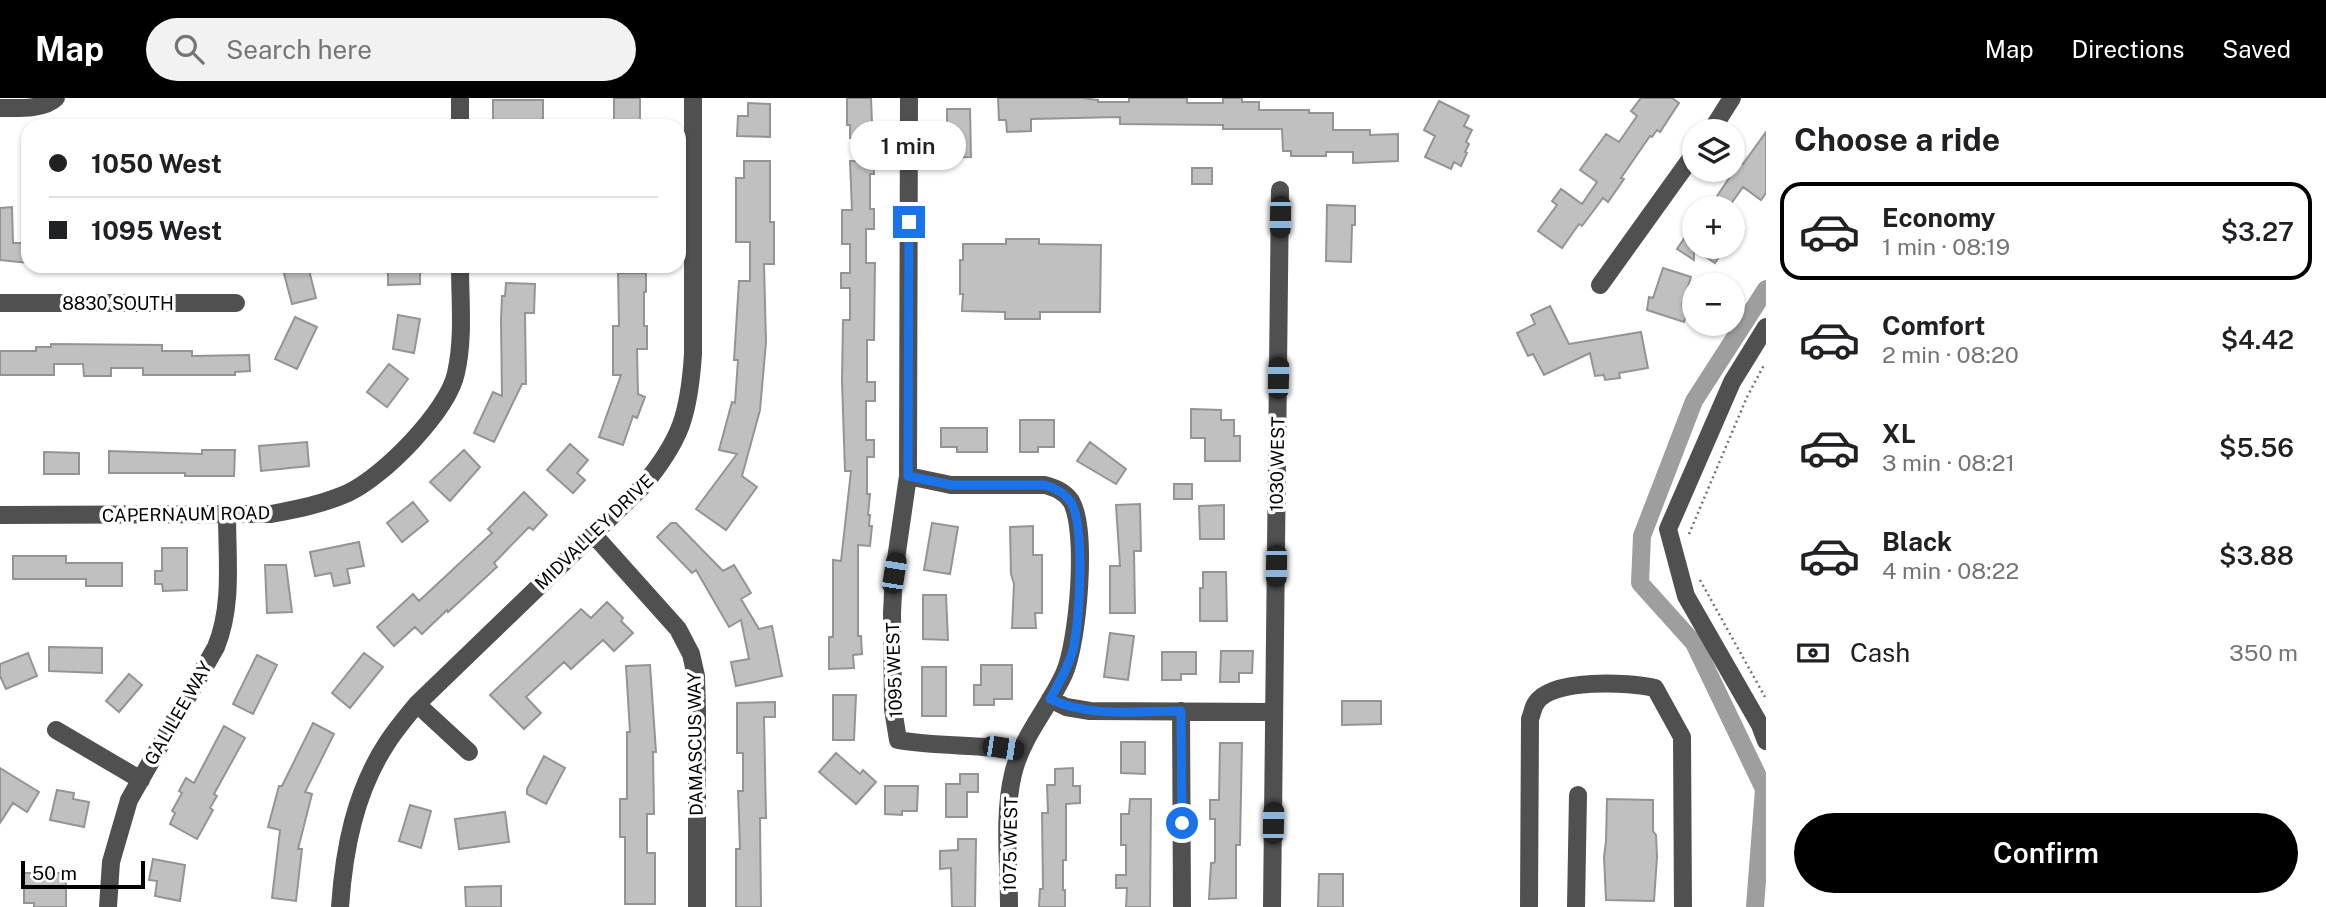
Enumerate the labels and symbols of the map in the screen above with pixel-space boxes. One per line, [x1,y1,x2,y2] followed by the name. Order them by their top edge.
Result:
[851,121,967,170] callout: 1 min
[1270,196,1291,238] car
[893,206,925,238] route end
[62,293,174,314] street label: 8830 SOUTH
[1268,357,1289,399] car
[1266,416,1288,512] street label: 1030 WEST
[530,470,658,594] street label: MIDVALLEY DRIVE
[102,502,270,526] street label: CAPERNAUM ROAD
[1266,545,1287,587] car
[881,551,908,595] car
[882,621,906,718] street label: 1095 WEST
[140,658,216,768] street label: GALILEE WAY
[683,672,707,816] street label: DAMASCUS WAY
[981,734,1026,762] car
[999,796,1021,892] street label: 1075 WEST
[1263,802,1284,844] car
[1166,807,1198,839] route start
[21,858,145,890] scale bar

